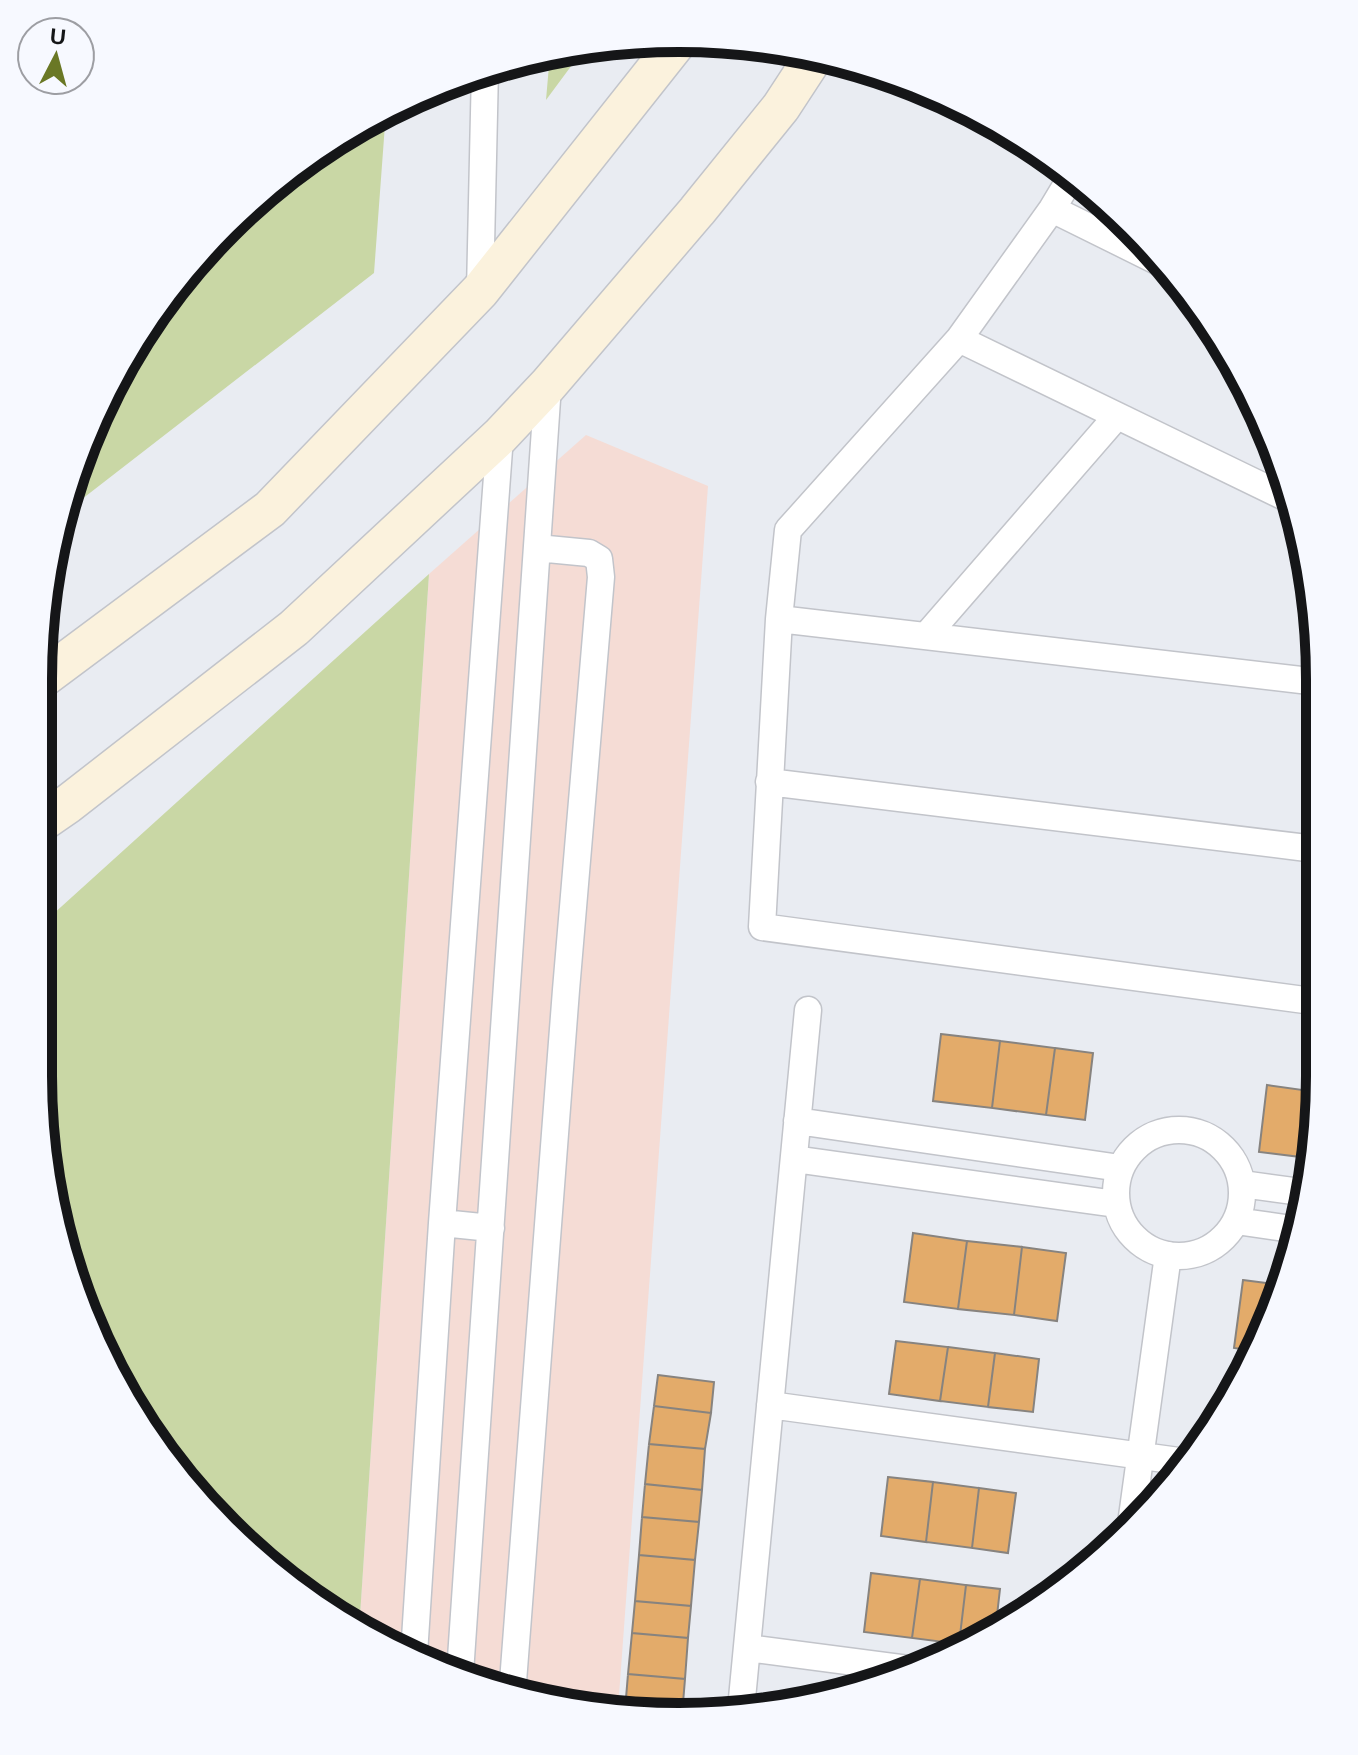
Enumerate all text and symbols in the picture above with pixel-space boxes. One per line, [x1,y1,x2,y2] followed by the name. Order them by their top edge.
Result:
[16,16,96,96] north arrow
[49,23,67,50] text: U

